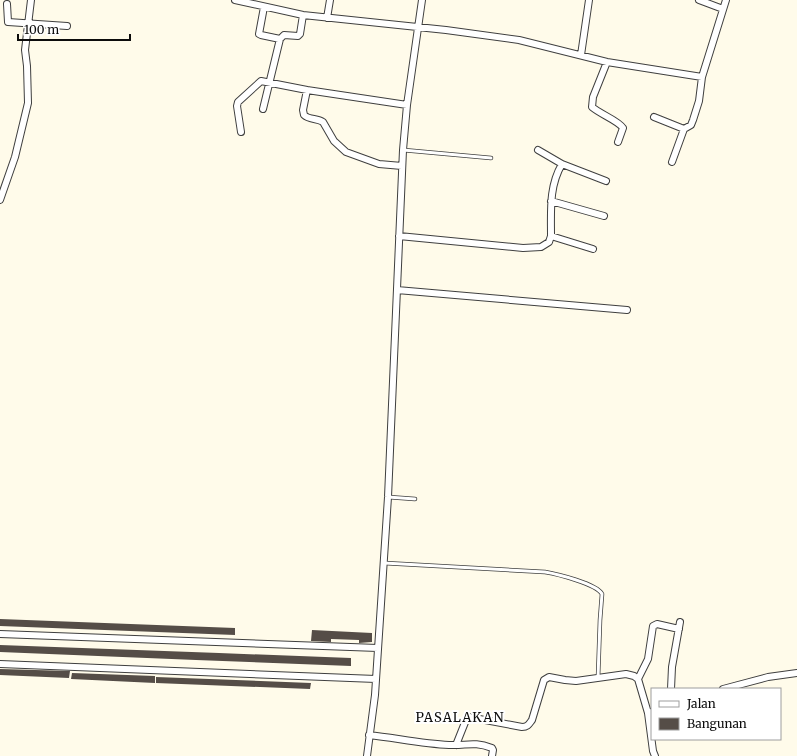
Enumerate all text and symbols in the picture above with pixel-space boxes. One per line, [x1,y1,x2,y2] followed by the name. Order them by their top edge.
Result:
[18,16,130,42] scale bar
[24,22,59,37] text: 100 m
[651,688,781,740] legend
[686,696,716,711] text: Jalan
[416,709,504,726] district label: PASALAKAN
[687,716,747,731] text: Bangunan

